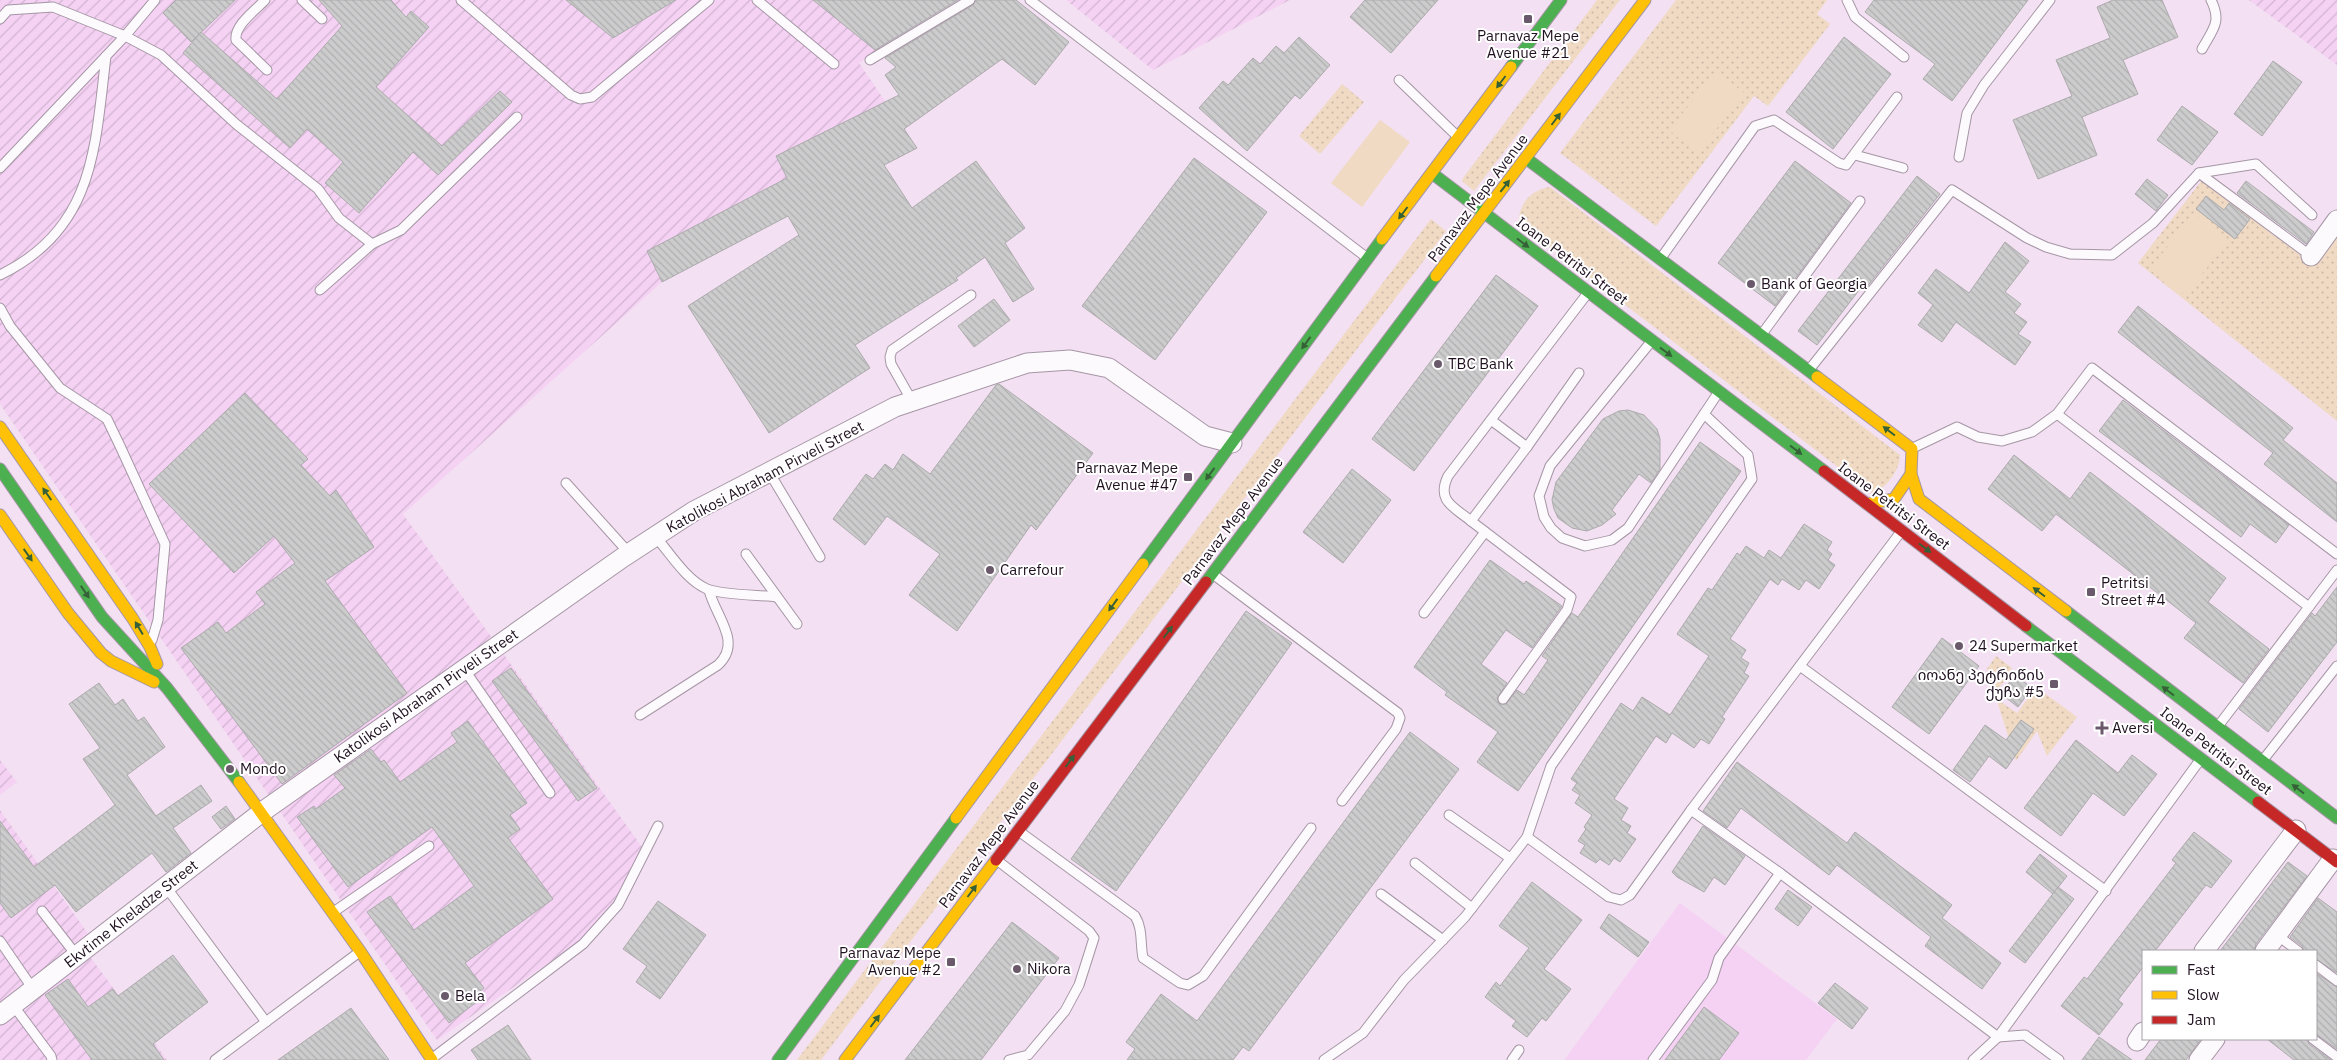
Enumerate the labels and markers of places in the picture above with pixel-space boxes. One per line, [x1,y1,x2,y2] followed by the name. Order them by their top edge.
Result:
[1522,13,1534,25] marker: Parnavaz Mepe Avenue #21
[1477,26,1579,62] place label: Parnavaz Mepe Avenue #21
[1761,274,1867,293] place label: Bank of Georgia
[1745,278,1757,290] marker: Bank of Georgia
[1448,354,1514,373] place label: TBC Bank
[1432,358,1444,370] marker: TBC Bank
[1076,458,1178,494] place label: Parnavaz Mepe Avenue #47
[1182,471,1194,483] marker: Parnavaz Mepe Avenue #47
[1000,560,1064,579] place label: Carrefour
[984,564,996,576] marker: Carrefour
[2101,573,2165,609] place label: Petritsi Street #4
[2085,586,2097,598] marker: Petritsi Street #4
[1969,636,2078,655] place label: 24 Supermarket
[1953,640,1965,652] marker: 24 Supermarket
[1918,665,2044,701] place label: იოანე პეტრიწის ქუჩა #5
[2048,678,2060,690] marker: იოანე პეტრიწის ქუჩა #5
[2112,718,2153,737] place label: Aversi
[2096,722,2108,734] marker: Aversi
[240,759,286,778] place label: Mondo
[224,763,236,775] marker: Mondo
[839,943,941,979] place label: Parnavaz Mepe Avenue #2
[945,956,957,968] marker: Parnavaz Mepe Avenue #2
[1027,959,1071,978] place label: Nikora
[1011,963,1023,975] marker: Nikora
[455,986,485,1005] place label: Bela
[439,990,451,1002] marker: Bela

